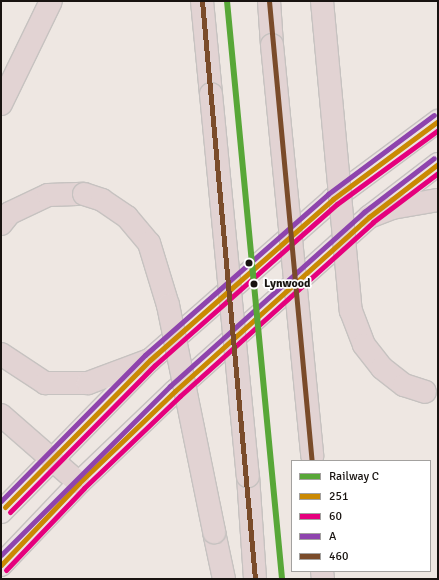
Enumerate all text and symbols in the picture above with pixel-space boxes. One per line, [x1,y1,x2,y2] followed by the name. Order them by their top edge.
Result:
[244,258,254,268] unlabelled marker
[247,277,261,291] marker: Lynwood
[264,277,310,291] place label: Lynwood
[291,460,431,572] legend
[329,469,379,484] text: Railway C
[329,489,348,504] text: 251
[329,509,342,524] text: 60
[329,529,336,544] text: A
[329,549,348,564] text: 460

